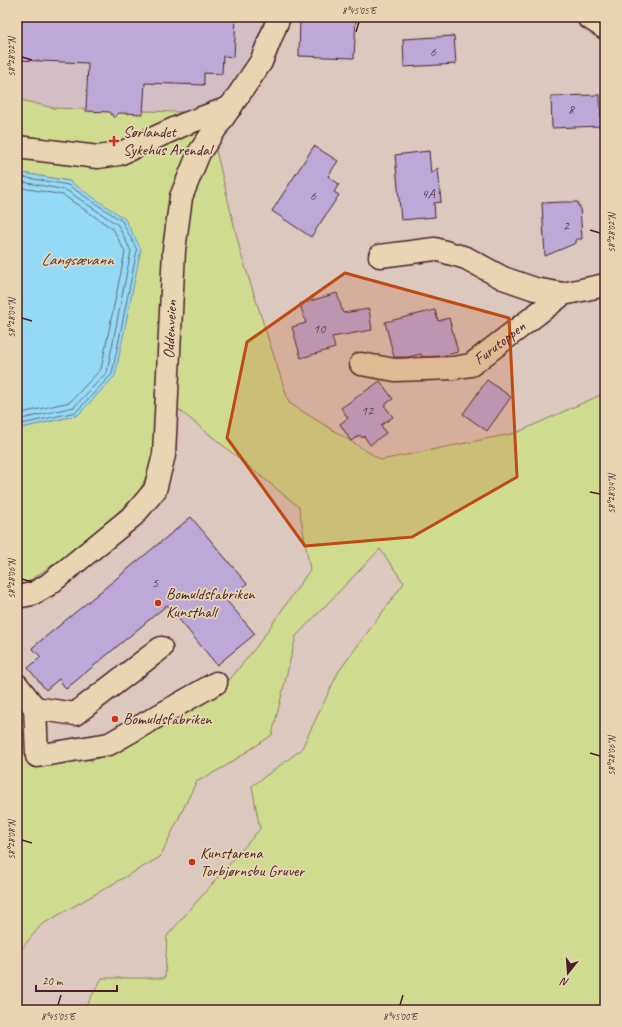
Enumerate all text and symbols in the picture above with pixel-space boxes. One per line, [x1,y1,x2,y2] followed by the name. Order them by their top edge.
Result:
[342,4,378,17] text: 8°45'05"E
[5,35,18,77] text: 58°28'02"N
[430,43,437,60] house number: 6
[568,101,576,118] house number: 8
[123,122,215,160] place label: Sørlandet Sykehus Arendal
[108,135,120,147] marker: Sørlandet Sykehus Arendal
[421,185,436,202] house number: 4A
[310,187,317,204] house number: 6
[605,211,618,253] text: 58°28'02"N
[563,217,571,234] house number: 2
[41,249,115,270] water label: Langsævann
[5,296,18,338] text: 58°28'04"N
[159,299,182,359] street label: Oddenveien
[470,316,530,369] street label: Furutoppen
[313,320,327,337] house number: 10
[361,402,375,419] house number: 12
[605,472,618,514] text: 58°28'04"N
[5,557,18,599] text: 58°28'06"N
[152,574,159,591] house number: 5
[166,584,255,622] place label: Bomuldsfabriken Kunsthall
[153,598,163,608] marker: Bomuldsfabriken Kunsthall
[123,709,212,729] place label: Bomuldsfabriken
[110,714,120,724] marker: Bomuldsfabriken
[605,734,618,776] text: 58°28'06"N
[5,818,18,860] text: 58°28'08"N
[200,843,306,881] place label: Kunstarena Torbjørnsbu Gruver
[187,857,197,867] marker: Kunstarena Torbjørnsbu Gruver
[548,953,588,993] north arrow
[36,967,117,993] scale bar
[42,973,64,989] text: 20 m
[558,974,570,990] text: N
[41,1010,77,1023] text: 8°45'05"E
[383,1010,419,1023] text: 8°45'00"E

